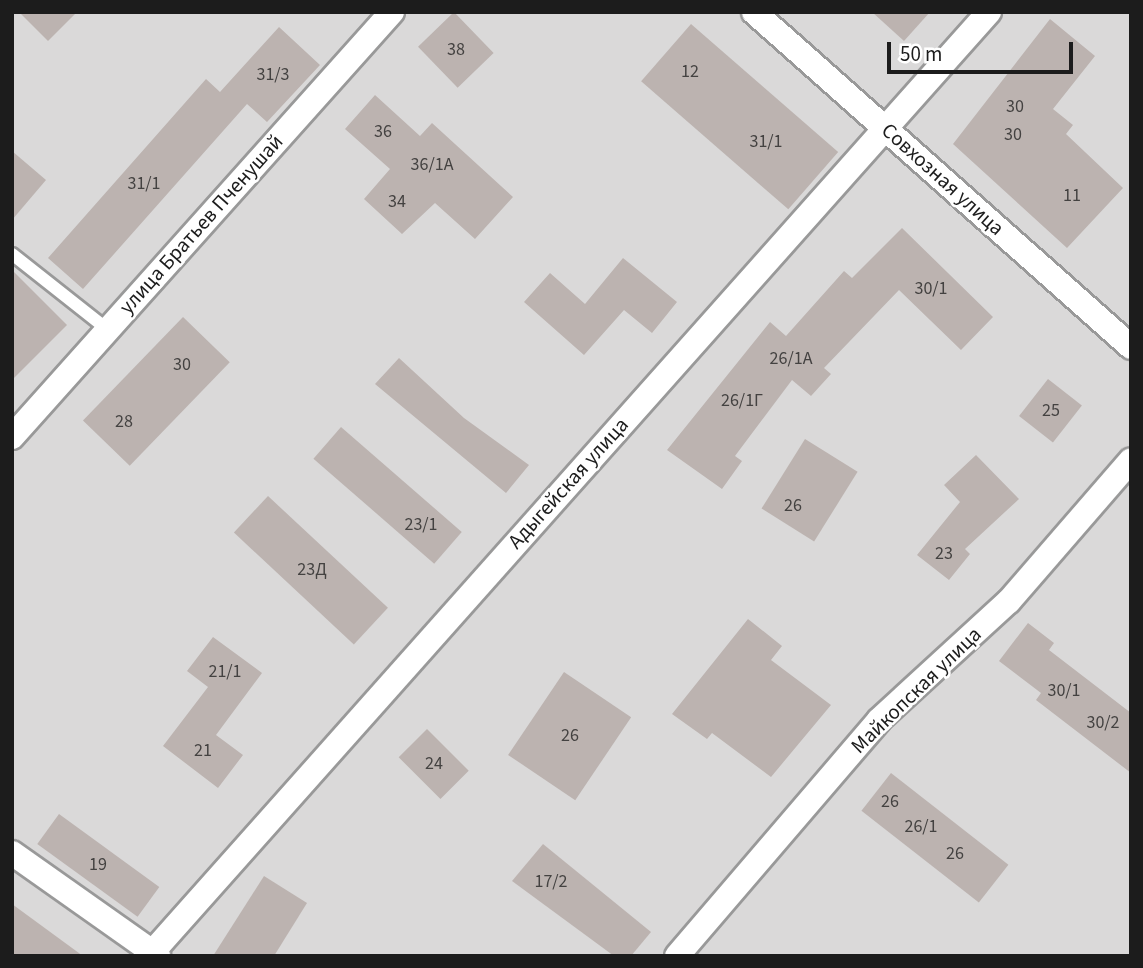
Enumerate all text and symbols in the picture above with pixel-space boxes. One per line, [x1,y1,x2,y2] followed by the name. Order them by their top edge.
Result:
[891,28,1076,72] scale bar
[447,39,465,61] house number: 38
[900,39,942,69] text: 50 m
[681,61,699,83] house number: 12
[256,64,290,86] house number: 31/3
[1006,96,1024,118] house number: 30
[877,117,1009,241] street label: Совхозная улица
[374,121,392,143] house number: 36
[1004,124,1022,146] house number: 30
[114,129,288,319] street label: улица Братьев Пченушай
[749,131,783,153] house number: 31/1
[411,154,453,176] house number: 36/1А
[127,173,161,195] house number: 31/1
[1063,185,1081,207] house number: 11
[388,191,406,213] house number: 34
[914,278,948,300] house number: 30/1
[770,348,812,370] house number: 26/1А
[173,354,191,376] house number: 30
[721,390,763,412] house number: 26/1Г
[1042,400,1060,422] house number: 25
[115,411,133,433] house number: 28
[503,412,633,554] street label: Адыгейская улица
[784,495,802,517] house number: 26
[404,514,438,536] house number: 23/1
[935,543,953,565] house number: 23
[297,559,327,581] house number: 23Д
[846,621,986,759] street label: Майкопская улица
[208,661,242,683] house number: 21/1
[1047,680,1081,702] house number: 30/1
[1086,712,1120,734] house number: 30/2
[561,725,579,747] house number: 26
[194,740,212,762] house number: 21
[425,753,443,775] house number: 24
[881,791,899,813] house number: 26
[904,816,938,838] house number: 26/1
[946,843,964,865] house number: 26
[89,854,107,876] house number: 19
[534,871,568,893] house number: 17/2

